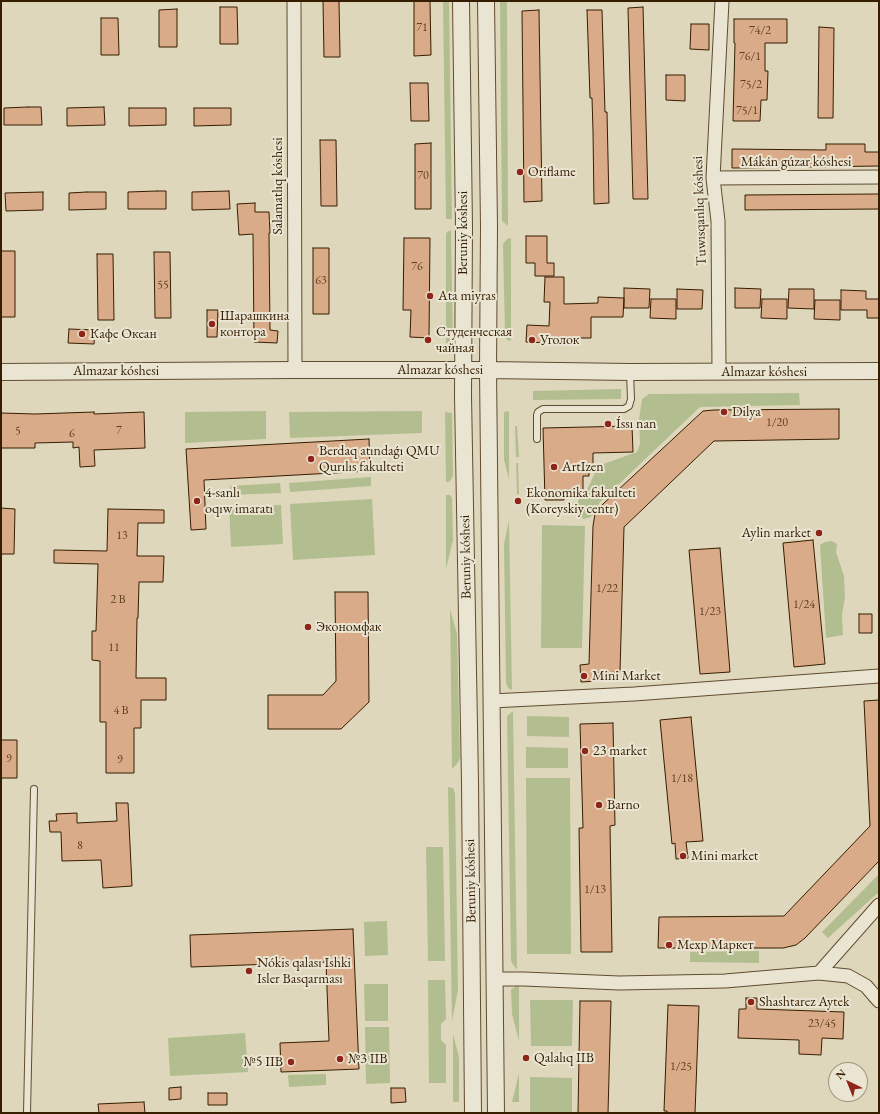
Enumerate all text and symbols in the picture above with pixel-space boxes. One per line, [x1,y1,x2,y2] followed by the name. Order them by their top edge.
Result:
[416,21,428,35] house number: 71
[749,24,771,38] house number: 74/2
[739,50,761,64] house number: 76/1
[740,78,762,92] house number: 75/2
[736,104,758,118] house number: 75/1
[270,137,286,235] street label: Salamatlıq kóshesi
[741,154,851,170] street label: Mákán gúzar kóshesi
[690,156,710,266] street label: Tuwısqanlıq kóshesi
[528,164,576,180] place label: Oriflame
[515,167,525,177] marker: Oriflame
[417,169,429,183] house number: 70
[455,191,471,275] street label: Beruniy kóshesi
[411,260,423,274] house number: 76
[315,274,327,288] house number: 63
[157,278,169,292] house number: 55
[438,288,496,304] place label: Ata miyras
[425,291,435,301] marker: Ata miyras
[220,308,289,340] place label: Шарашкина контора
[207,319,217,329] marker: Шарашкина контора
[436,324,512,356] place label: Студенческая чайная
[90,326,157,342] place label: Кафе Океан
[77,329,87,339] marker: Кафе Океан
[540,332,580,348] place label: Уголок
[423,335,433,345] marker: Студенческая чайная
[527,335,537,345] marker: Уголок
[397,362,483,378] street label: Almazar kóshesi
[73,363,159,379] street label: Almazar kóshesi
[721,364,807,380] street label: Almazar kóshesi
[732,404,761,420] place label: Dilya
[719,407,729,417] marker: Dilya
[616,416,656,432] place label: Íssı nan
[766,416,788,430] house number: 1/20
[603,419,613,429] marker: Íssı nan
[15,424,21,438] house number: 5
[116,424,122,438] house number: 7
[69,427,75,441] house number: 6
[319,443,440,476] place label: Berdaq atındaǵı QMU Qurılıs fakulteti
[306,454,316,464] marker: Berdaq atındaǵı QMU Qurılıs fakulteti
[562,459,604,475] place label: ArtIzen
[549,462,559,472] marker: ArtIzen
[205,485,273,518] place label: 4-sanlı oqıw imaratı
[526,485,636,518] place label: Ekonomika fakulteti (Koreyskiy centr)
[192,496,202,506] marker: 4-sanlı oqıw imaratı
[513,496,523,506] marker: Ekonomika fakulteti (Koreyskiy centr)
[457,515,475,599] street label: Beruniy kóshesi
[742,525,811,541] place label: Aylin market
[814,528,824,538] marker: Aylin market
[116,529,128,543] house number: 13
[596,582,618,596] house number: 1/22
[110,593,126,607] house number: 2 В
[793,598,815,612] house number: 1/24
[699,605,721,619] house number: 1/23
[316,619,381,635] place label: Экономфак
[303,622,313,632] marker: Экономфак
[108,641,120,655] house number: 11
[592,668,661,684] place label: Mini Market
[579,671,589,681] marker: Mini Market
[113,704,129,718] house number: 4 В
[593,743,647,759] place label: 23 market
[580,746,590,756] marker: 23 market
[6,752,12,766] house number: 9
[117,753,123,767] house number: 9
[671,772,693,786] house number: 1/18
[607,797,640,813] place label: Barno
[594,800,604,810] marker: Barno
[77,839,83,853] house number: 8
[462,839,480,923] street label: Beruniy kóshesi
[691,848,758,864] place label: Mini market
[678,851,688,861] marker: Mini market
[584,883,606,897] house number: 1/13
[677,937,753,953] place label: Мехр Маркет
[664,940,674,950] marker: Мехр Маркет
[257,955,351,988] place label: Nókis qalası Ishki Isler Basqarması
[244,966,254,976] marker: Nókis qalası Ishki Isler Basqarması
[759,994,849,1010] place label: Shashtarez Aytek
[746,997,756,1007] marker: Shashtarez Aytek
[808,1017,836,1031] house number: 23/45
[534,1050,594,1066] place label: Qalalıq IIB
[348,1051,387,1067] place label: №3 IIB
[521,1053,531,1063] marker: Qalalıq IIB
[244,1054,283,1070] place label: №5 IIB
[335,1054,345,1064] marker: №3 IIB
[286,1057,296,1067] marker: №5 IIB
[670,1060,692,1074] house number: 1/25
[828,1062,868,1102] north arrow
[832,1066,849,1082] text: N

